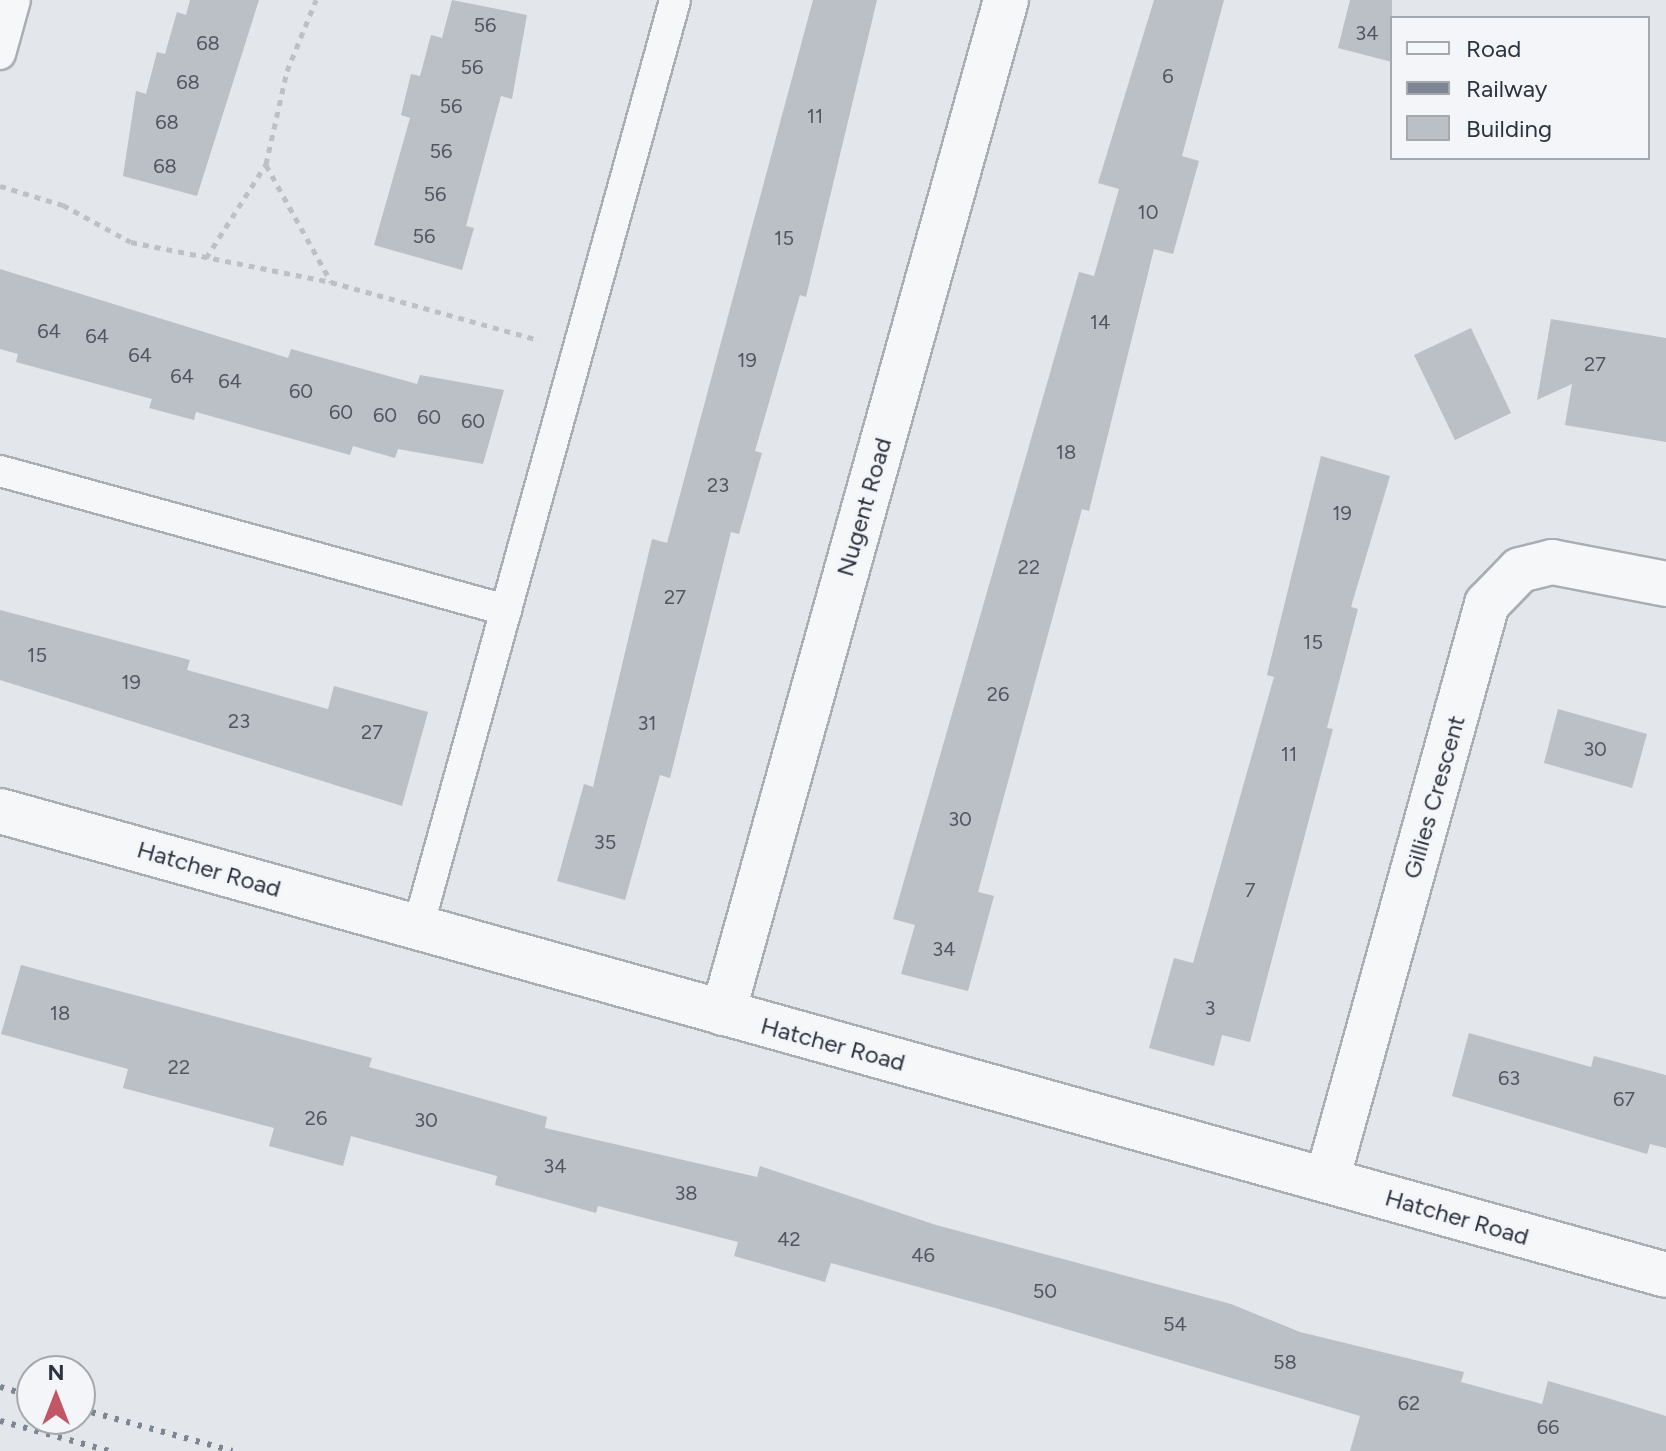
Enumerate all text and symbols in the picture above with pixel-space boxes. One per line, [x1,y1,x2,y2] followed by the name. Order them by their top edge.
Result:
[474,13,496,37] house number: 56
[1390,16,1650,160] legend
[1355,21,1379,45] house number: 34
[196,31,220,55] house number: 68
[1466,34,1521,63] text: Road
[461,55,483,79] house number: 56
[1162,64,1174,88] house number: 6
[176,70,200,94] house number: 68
[1466,74,1547,103] text: Railway
[440,94,462,118] house number: 56
[807,104,823,128] house number: 11
[155,110,179,134] house number: 68
[1466,114,1552,143] text: Building
[430,139,452,163] house number: 56
[153,154,177,178] house number: 68
[424,182,446,206] house number: 56
[1137,200,1159,224] house number: 10
[413,224,435,248] house number: 56
[774,226,794,250] house number: 15
[1090,310,1110,334] house number: 14
[37,319,61,343] house number: 64
[85,324,109,348] house number: 64
[128,343,152,367] house number: 64
[737,348,757,372] house number: 19
[1584,352,1606,376] house number: 27
[170,364,194,388] house number: 64
[218,369,242,393] house number: 64
[289,379,313,403] house number: 60
[329,400,353,424] house number: 60
[373,403,397,427] house number: 60
[417,405,441,429] house number: 60
[461,409,485,433] house number: 60
[830,434,898,580] street label: Nugent Road
[1056,440,1076,464] house number: 18
[707,473,729,497] house number: 23
[1332,501,1352,525] house number: 19
[1018,555,1040,579] house number: 22
[664,585,686,609] house number: 27
[1303,630,1323,654] house number: 15
[27,643,47,667] house number: 15
[121,670,141,694] house number: 19
[987,682,1009,706] house number: 26
[228,709,250,733] house number: 23
[637,711,657,735] house number: 31
[1397,712,1471,882] street label: Gillies Crescent
[361,720,383,744] house number: 27
[1583,737,1607,761] house number: 30
[1281,742,1297,766] house number: 11
[948,807,972,831] house number: 30
[594,830,616,854] house number: 35
[134,835,284,903] street label: Hatcher Road
[1245,878,1255,902] house number: 7
[932,937,956,961] house number: 34
[1205,996,1215,1020] house number: 3
[50,1001,70,1025] house number: 18
[758,1011,908,1077] street label: Hatcher Road
[168,1055,190,1079] house number: 22
[1498,1066,1520,1090] house number: 63
[1613,1087,1635,1111] house number: 67
[305,1106,327,1130] house number: 26
[414,1108,438,1132] house number: 30
[543,1154,567,1178] house number: 34
[674,1181,698,1205] house number: 38
[1382,1183,1532,1251] street label: Hatcher Road
[777,1227,801,1251] house number: 42
[911,1243,935,1267] house number: 46
[1033,1279,1057,1303] house number: 50
[1163,1312,1187,1336] house number: 54
[1273,1350,1297,1374] house number: 58
[16,1355,96,1435] north arrow
[47,1359,65,1386] text: N
[1398,1391,1420,1415] house number: 62
[1537,1415,1559,1439] house number: 66

